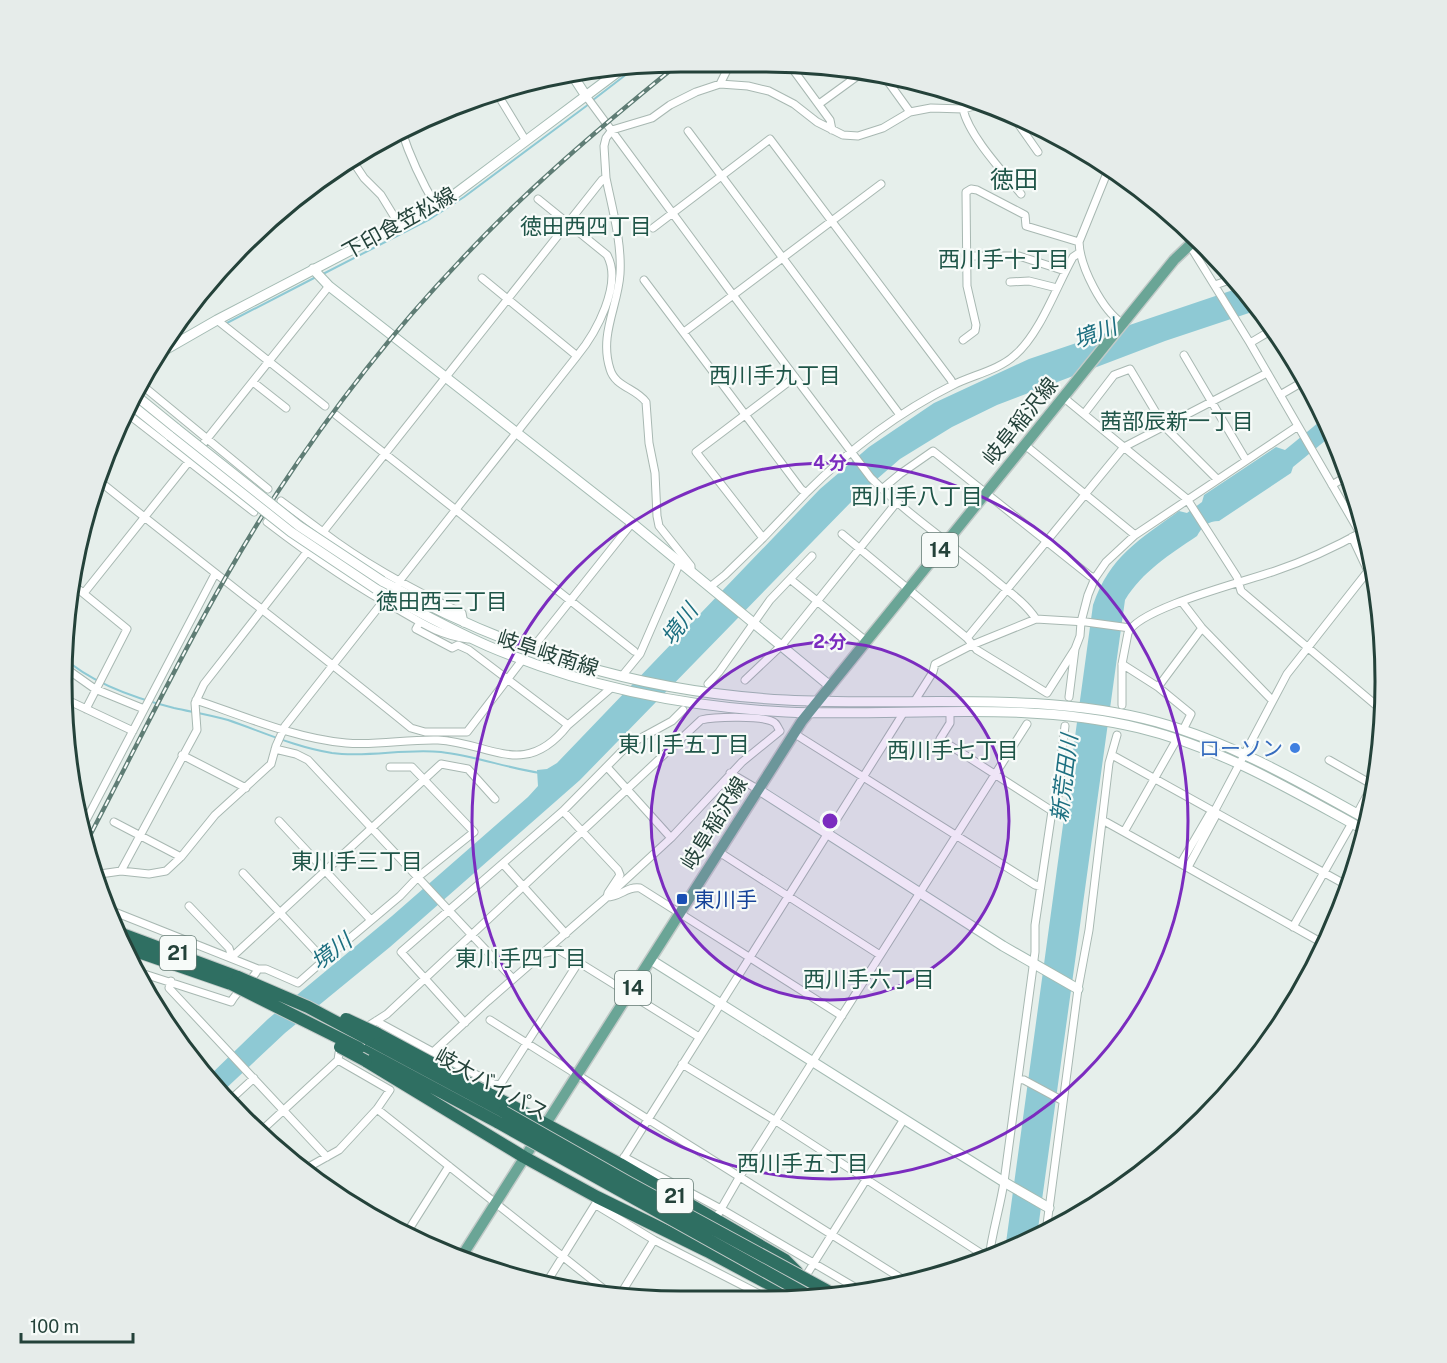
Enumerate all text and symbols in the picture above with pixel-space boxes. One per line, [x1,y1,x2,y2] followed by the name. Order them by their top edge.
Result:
[990,165,1038,193] district label: 徳田
[338,182,460,264] street label: 下印食笠松線
[520,213,652,239] district label: 徳田西四丁目
[938,246,1070,272] district label: 西川手十丁目
[1070,313,1122,353] water label: 境川
[709,362,841,388] district label: 西川手九丁目
[977,372,1063,470] street label: 岐阜稲沢線
[1100,408,1254,434] district label: 茜部辰新一丁目
[813,452,847,473] text: 4 分
[851,483,983,509] district label: 西川手八丁目
[922,533,958,567] road number: 14
[376,588,508,614] district label: 徳田西三丁目
[655,597,704,649] water label: 境川
[494,625,602,681] street label: 岐阜岐南線
[813,631,847,652] text: 2 分
[618,731,750,757] district label: 東川手五丁目
[1046,731,1083,823] water label: 新荒田川
[1199,736,1283,761] place label: ローソン
[887,737,1019,763] district label: 西川手七丁目
[1288,741,1302,755] marker: ローソン
[676,772,752,874] street label: 岐阜稲沢線
[820,811,840,831] centre of rings
[291,848,423,874] district label: 東川手三丁目
[694,887,757,912] place label: 東川手
[675,892,689,906] marker: 東川手
[306,926,358,975] water label: 境川
[160,936,196,970] road number: 21
[455,945,587,971] district label: 東川手四丁目
[803,966,935,992] district label: 西川手六丁目
[615,971,651,1005] road number: 14
[431,1043,553,1125] street label: 岐大バイパス
[737,1150,869,1176] district label: 西川手五丁目
[657,1179,693,1213] road number: 21
[21,1306,134,1344] scale bar
[30,1316,79,1337] text: 100 m

